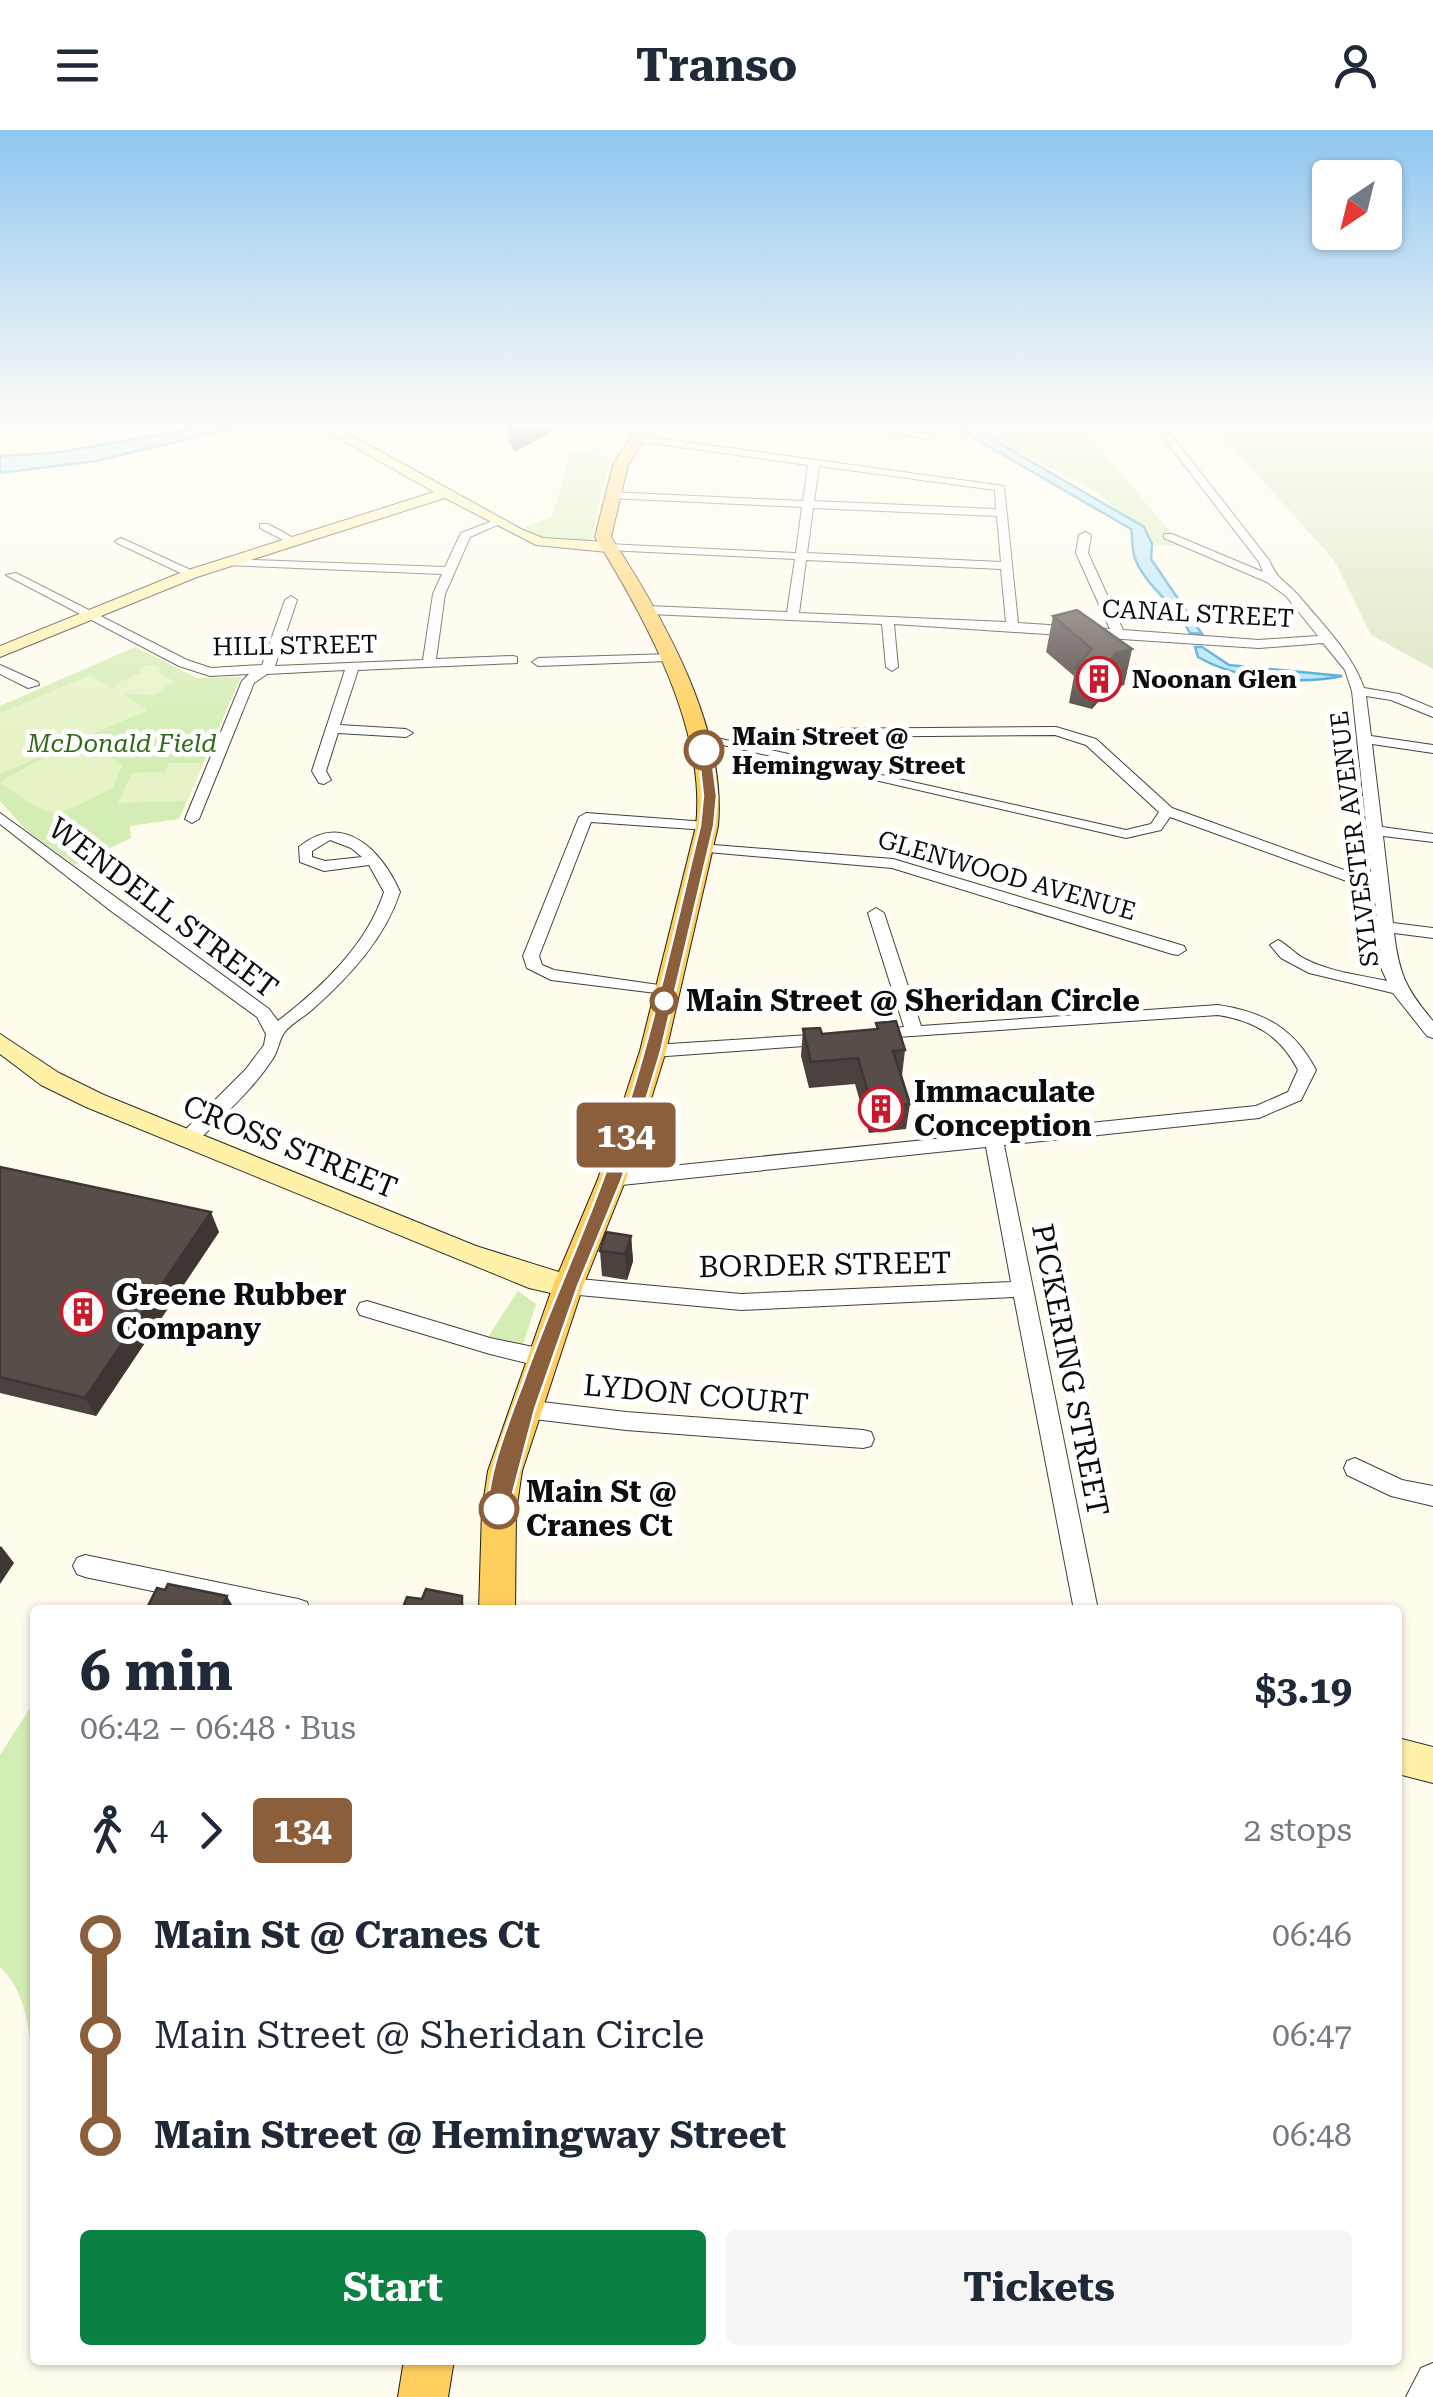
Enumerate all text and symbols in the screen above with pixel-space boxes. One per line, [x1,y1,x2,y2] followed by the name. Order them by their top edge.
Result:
[50,38,105,93] icon: menu
[1328,38,1383,93] icon: person
[636,39,797,92] text: Transo
[1312,160,1402,250] north arrow
[1312,160,1402,250] map controls
[1101,594,1295,633] street label: CANAL STREET
[212,630,378,661] street label: HILL STREET
[1076,656,1122,702] building icon: Noonan Glen
[1132,665,1297,694] place label: Noonan Glen
[1324,709,1385,968] street label: SYLVESTER AVENUE
[732,722,965,780] place label: Main Street @ Hemingway Street
[26,729,217,758] park label: McDonald Field
[685,731,723,769] marker: Main Street @ Hemingway Street
[42,810,285,1005] street label: WENDELL STREET
[875,825,1139,926] street label: GLENWOOD AVENUE
[686,983,1140,1018] place label: Main Street @ Sheridan Circle
[651,988,677,1014] marker: Main Street @ Sheridan Circle
[914,1074,1095,1143] place label: Immaculate Conception
[858,1086,904,1132] building icon: Immaculate Conception
[178,1088,402,1205] street label: CROSS STREET
[568,1102,684,1168] line badge: 134
[597,1115,655,1156] text: 134
[1025,1221,1116,1519] street label: PICKERING STREET
[698,1245,952,1284] street label: BORDER STREET
[116,1277,347,1346] place label: Greene Rubber Company
[60,1289,106,1335] building icon: Greene Rubber Company
[582,1367,810,1422] street label: LYDON COURT
[526,1474,677,1543] place label: Main St @ Cranes Ct
[480,1490,518,1528] marker: Main St @ Cranes Ct
[80,1639,233,1703] text: 6 min
[1255,1668,1352,1712] text: $3.19
[80,1709,356,1747] text: 06:42 – 06:48 · Bus
[80,1803,135,1858] icon: walk
[183,1803,238,1858] icon: forward
[273,1810,332,1851] text: 134
[150,1811,168,1849] text: 4
[1243,1811,1352,1849] text: 2 stops
[154,1913,540,1957] text: Main St @ Cranes Ct
[1272,1916,1352,1954] text: 06:46
[154,2013,704,2057] text: Main Street @ Sheridan Circle
[1272,2016,1352,2054] text: 06:47
[154,2113,786,2157] text: Main Street @ Hemingway Street
[1272,2116,1352,2154] text: 06:48
[80,2230,706,2345] button: Start
[726,2230,1352,2345] button: Tickets

